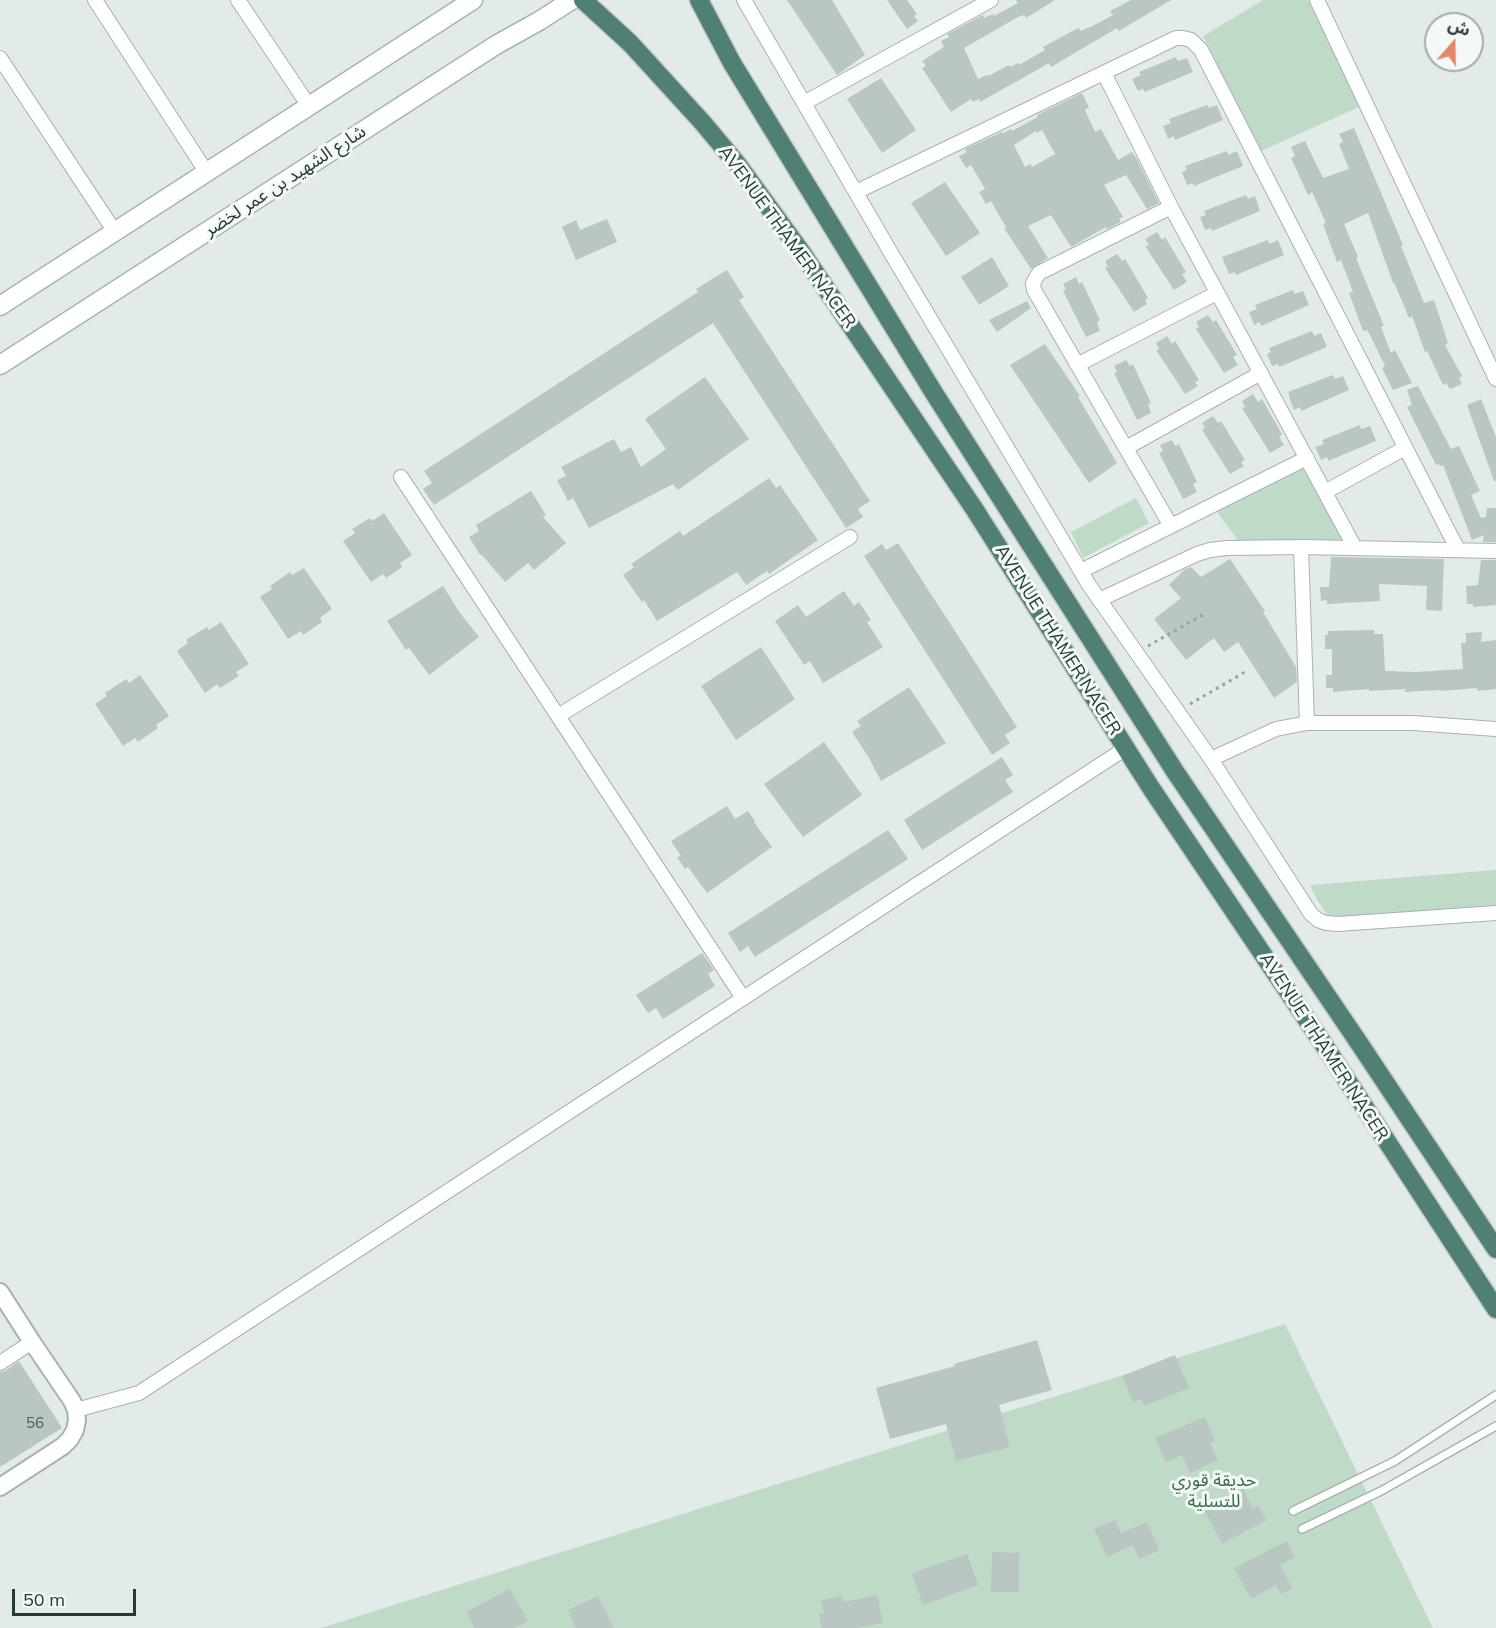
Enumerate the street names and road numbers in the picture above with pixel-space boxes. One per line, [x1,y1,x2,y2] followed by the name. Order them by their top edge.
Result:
[200,121,370,241] street label: شارع الشهيد بن عمر لخضر
[714,142,860,332] street label: AVENUE THAMER NACER
[991,541,1125,739] street label: AVENUE THAMER NACER
[1255,949,1393,1145] street label: AVENUE THAMER NACER

